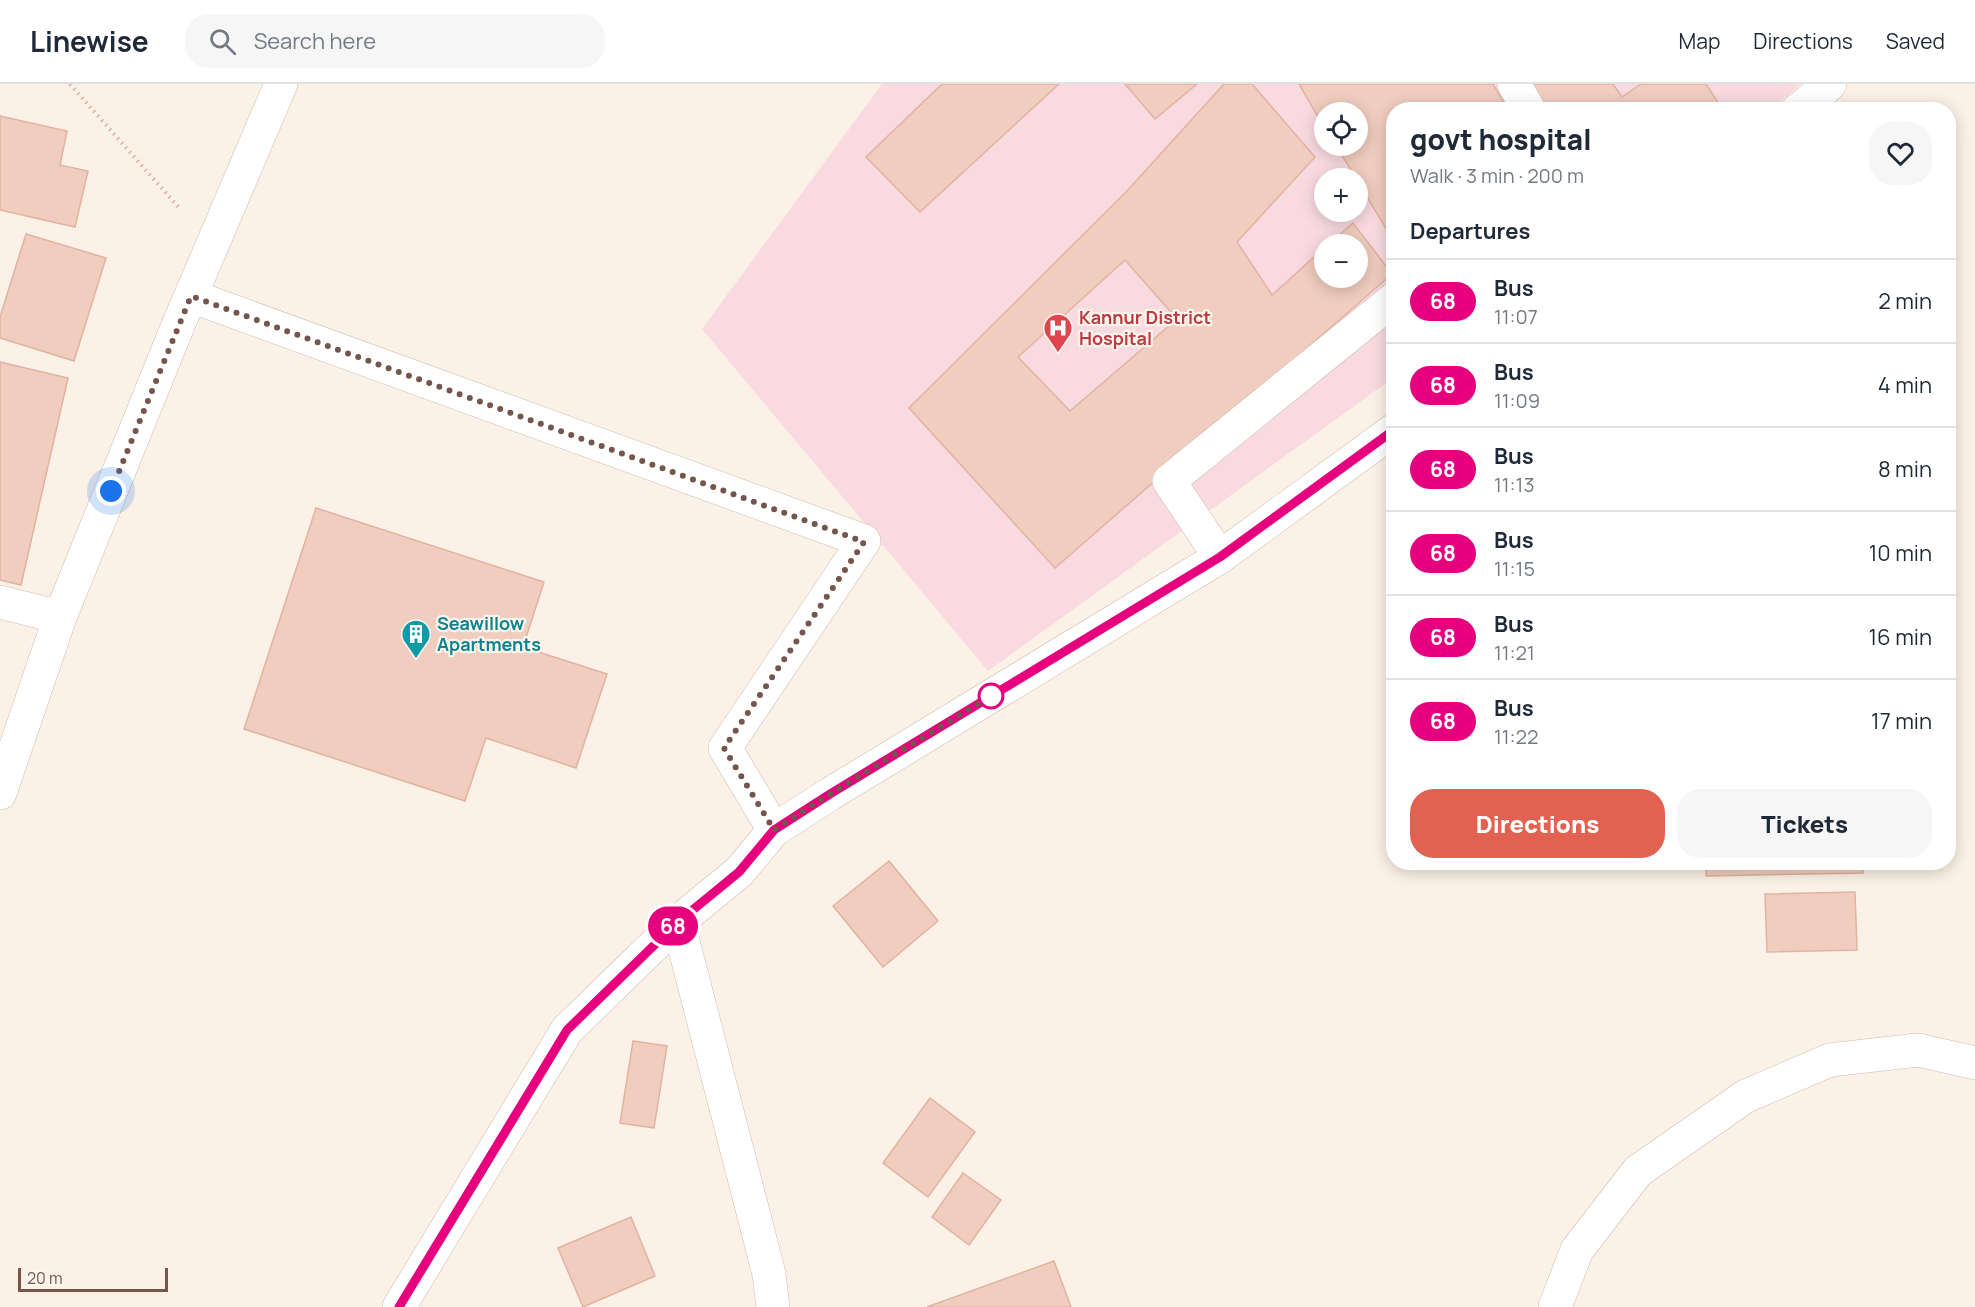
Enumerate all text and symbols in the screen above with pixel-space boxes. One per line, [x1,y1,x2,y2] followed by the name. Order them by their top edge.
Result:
[185,14,605,68] search box
[30,22,149,60] text: Linewise
[206,25,239,58] icon: search
[254,26,376,56] text: Search here
[1679,27,1720,55] text: Map
[1753,27,1853,55] text: Directions
[1886,27,1945,55] text: Saved
[1314,102,1368,288] map controls
[1314,102,1368,156] button: locate
[1410,120,1591,158] text: govt hospital
[1869,122,1932,185] button: heart
[1410,162,1584,189] text: Walk · 3 min · 200 m
[1314,168,1368,222] button: +
[1410,216,1530,246] text: Departures
[1314,234,1368,288] button: −
[1494,273,1534,303] text: Bus
[1878,286,1932,316] text: 2 min
[1430,287,1456,315] text: 68
[1494,303,1538,330] text: 11:07
[1079,305,1211,350] place label: Kannur District Hospital
[1042,312,1074,354] hospital icon: Kannur District Hospital
[1494,357,1534,387] text: Bus
[1878,370,1932,400] text: 4 min
[1430,371,1456,399] text: 68
[1494,387,1540,414] text: 11:09
[1494,441,1534,471] text: Bus
[1878,454,1932,484] text: 8 min
[1430,455,1456,483] text: 68
[1494,471,1534,498] text: 11:13
[96,476,126,506] your location
[1494,525,1534,555] text: Bus
[1869,538,1932,568] text: 10 min
[1430,539,1456,567] text: 68
[1494,555,1535,582] text: 11:15
[1494,609,1534,639] text: Bus
[437,611,541,656] place label: Seawillow Apartments
[400,618,432,660] building icon: Seawillow Apartments
[1869,622,1932,652] text: 16 min
[1430,623,1456,651] text: 68
[1494,639,1535,666] text: 11:21
[978,683,1004,709] unlabelled marker
[1494,693,1534,723] text: Bus
[1871,706,1932,736] text: 17 min
[1430,707,1456,735] text: 68
[1494,723,1538,750] text: 11:22
[1410,789,1665,858] button: Directions
[1677,789,1932,858] button: Tickets
[646,906,700,946] line badge: 68
[660,912,686,940] text: 68
[18,1265,168,1292] scale bar
[27,1267,63,1289] text: 20 m

